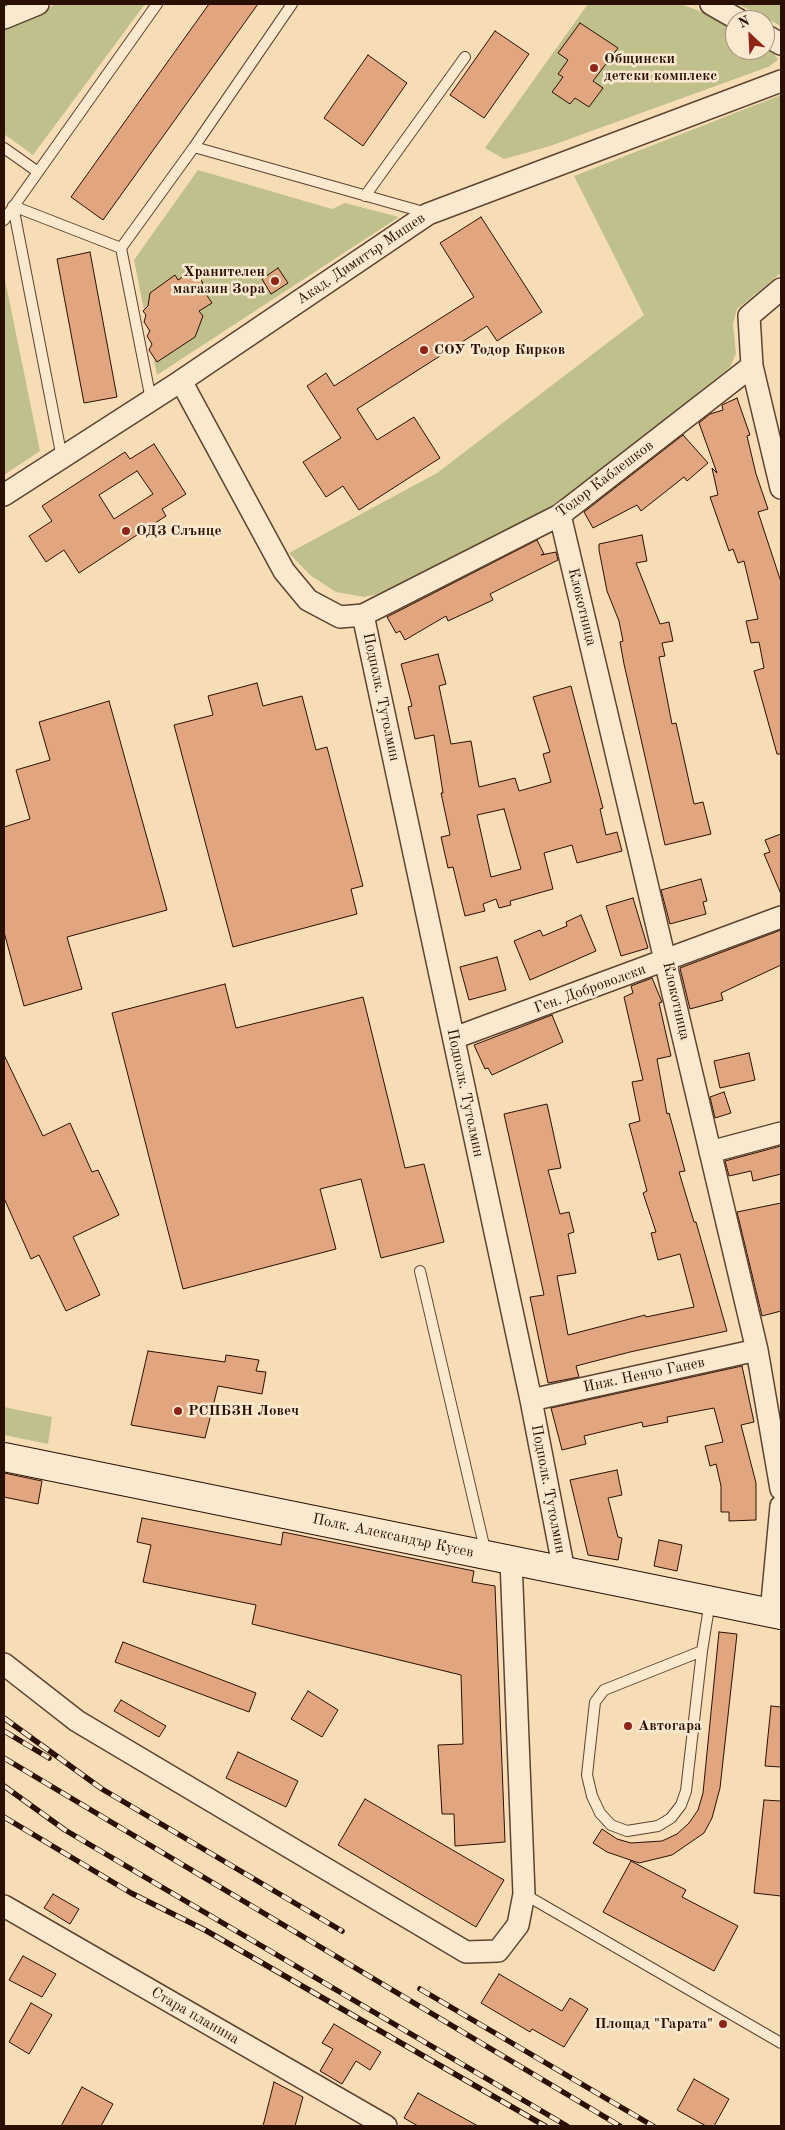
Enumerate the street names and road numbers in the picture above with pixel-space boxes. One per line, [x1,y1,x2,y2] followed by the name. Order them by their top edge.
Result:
[293,209,429,309] street label: Акад. Димитър Мишев
[553,437,657,521] street label: Тодор Каблешков
[564,566,600,648] street label: Клокотница
[359,631,403,763] street label: Подполк. Тутолмин
[532,960,648,1018] street label: Ген. Доброволски
[658,960,694,1042] street label: Клокотница
[443,1027,487,1159] street label: Подполк. Тутолмин
[582,1353,706,1397] street label: Инж. Ненчо Ганев
[527,1423,569,1555] street label: Подполк. Тутолмин
[311,1510,475,1562] street label: Полк. Александър Кусев
[148,1983,242,2049] street label: Стара планина

